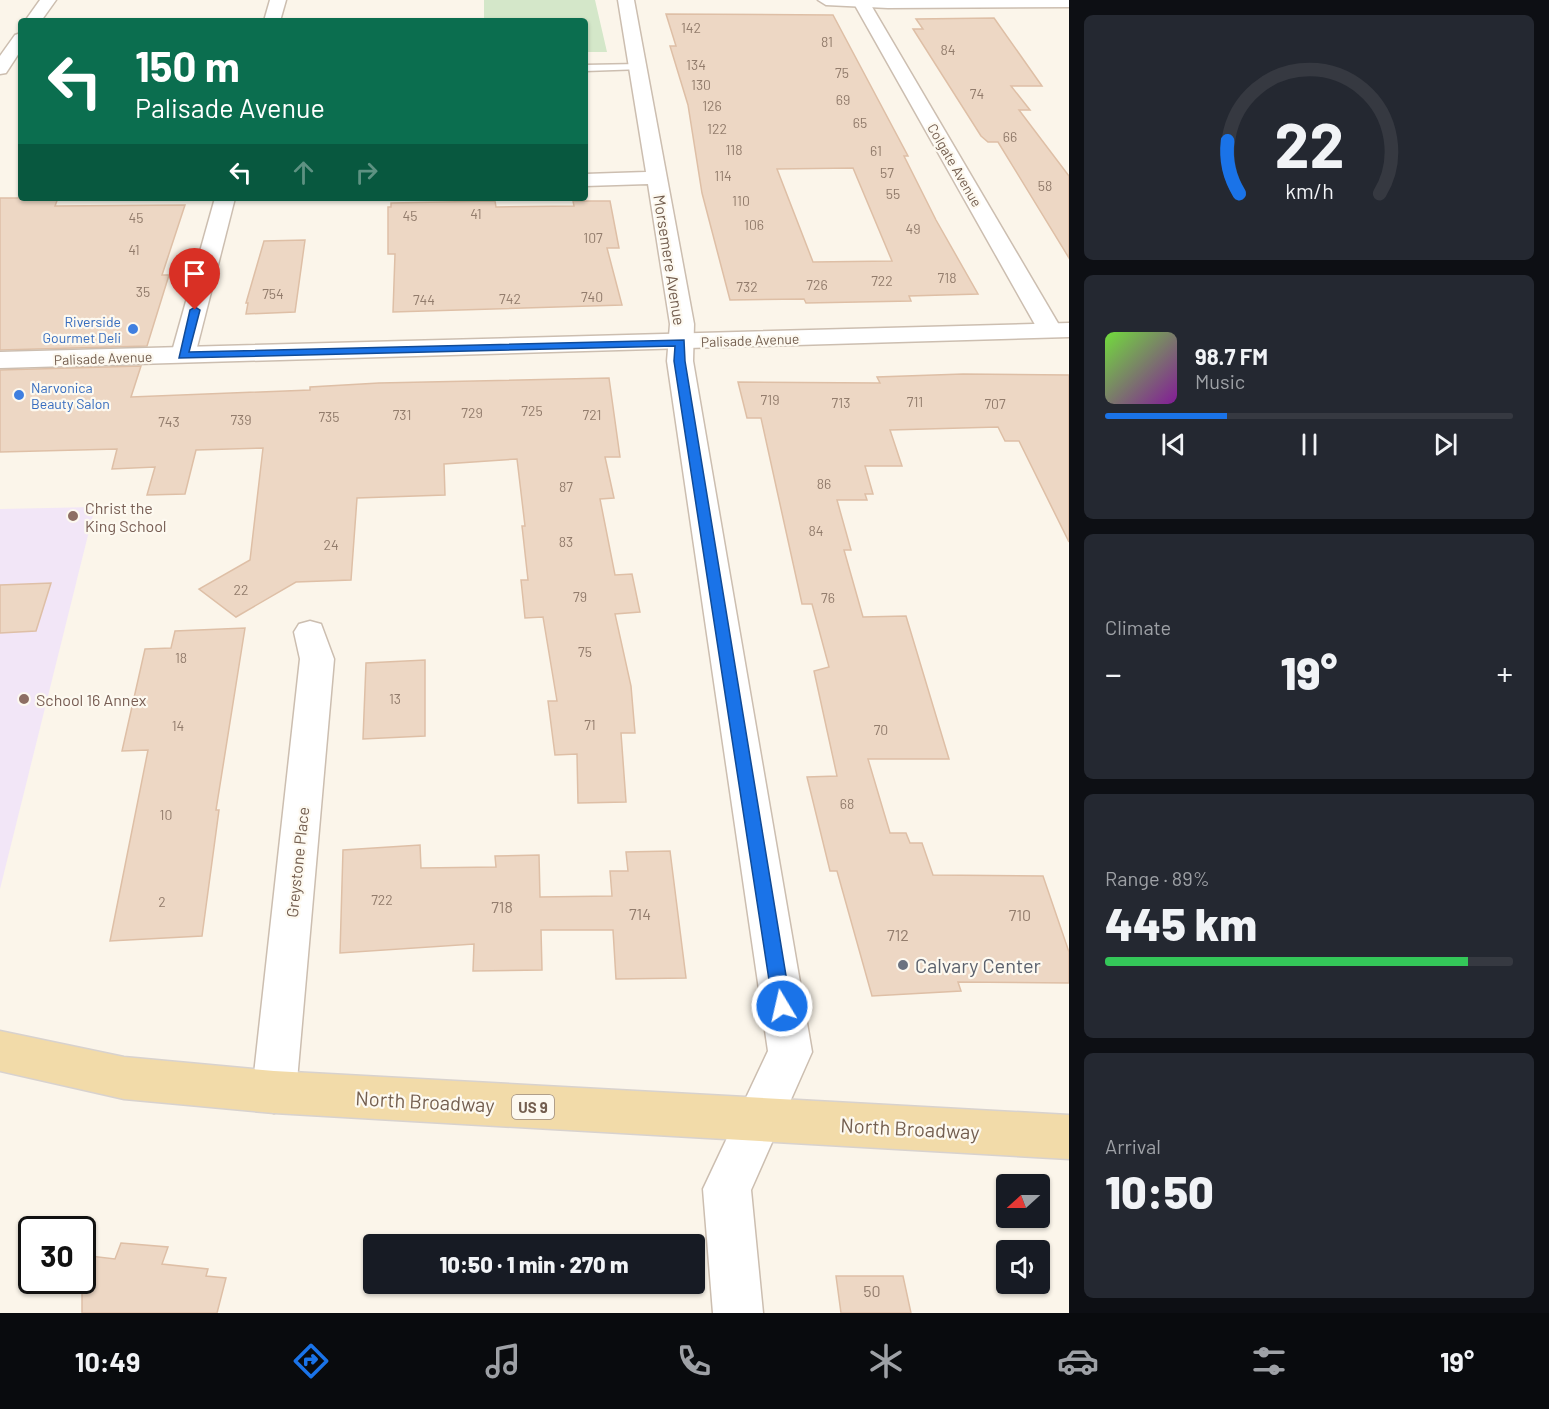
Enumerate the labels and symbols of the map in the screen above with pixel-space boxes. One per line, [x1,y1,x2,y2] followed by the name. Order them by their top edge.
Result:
[681,19,701,36] house number: 142
[821,33,833,50] house number: 81
[940,41,956,58] house number: 84
[686,56,706,73] house number: 134
[835,64,849,81] house number: 75
[691,76,711,93] house number: 130
[970,85,984,102] house number: 74
[836,91,850,108] house number: 69
[702,97,722,114] house number: 126
[853,114,867,131] house number: 65
[707,120,727,137] house number: 122
[924,120,986,210] street label: Colgate Avenue
[1003,128,1017,145] house number: 66
[725,141,743,158] house number: 118
[870,142,882,159] house number: 61
[880,164,894,181] house number: 57
[714,167,732,184] house number: 114
[1038,177,1052,194] house number: 58
[886,185,900,202] house number: 55
[732,192,750,209] house number: 110
[650,193,690,327] street label: Morsemere Avenue
[470,205,482,222] house number: 41
[403,207,417,224] house number: 45
[129,209,143,226] house number: 45
[744,216,764,233] house number: 106
[905,220,921,237] house number: 49
[583,229,603,246] house number: 107
[128,241,140,258] house number: 41
[169,248,220,310] pin
[938,269,956,286] house number: 718
[871,272,893,289] house number: 722
[806,276,828,293] house number: 726
[736,278,758,295] house number: 732
[136,283,150,300] house number: 35
[262,285,284,302] house number: 754
[581,288,603,305] house number: 740
[499,290,521,307] house number: 742
[413,291,435,308] house number: 744
[43,313,121,346] place label: Riverside Gourmet Deli
[126,322,140,336] marker: Riverside Gourmet Deli
[700,330,800,350] street label: Palisade Avenue
[53,348,153,368] street label: Palisade Avenue
[31,379,110,412] place label: Narvonica Beauty Salon
[12,388,26,402] marker: Narvonica Beauty Salon
[761,391,779,408] house number: 719
[907,393,923,410] house number: 711
[832,394,850,411] house number: 713
[984,395,1006,412] house number: 707
[521,402,543,419] house number: 725
[461,404,483,421] house number: 729
[393,406,411,423] house number: 731
[583,406,601,423] house number: 721
[318,408,340,425] house number: 735
[230,411,252,428] house number: 739
[158,413,180,430] house number: 743
[817,475,831,492] house number: 86
[559,478,573,495] house number: 87
[85,498,167,535] place label: Christ the King School
[66,509,80,523] marker: Christ the King School
[808,522,824,539] house number: 84
[559,533,573,550] house number: 83
[323,536,339,553] house number: 24
[233,581,249,598] house number: 22
[573,588,587,605] house number: 79
[821,589,835,606] house number: 76
[578,643,592,660] house number: 75
[175,649,187,666] house number: 18
[36,690,147,709] place label: School 16 Annex
[389,690,401,707] house number: 13
[17,692,31,706] marker: School 16 Annex
[584,716,596,733] house number: 71
[172,717,184,734] house number: 14
[874,721,888,738] house number: 70
[840,795,854,812] house number: 68
[160,806,172,823] house number: 10
[282,806,312,918] street label: Greystone Place
[371,891,393,908] house number: 722
[158,893,166,910] house number: 2
[491,897,513,916] house number: 718
[629,904,651,923] house number: 714
[1009,905,1031,924] house number: 710
[887,925,909,944] house number: 712
[915,953,1041,977] place label: Calvary Center
[896,958,910,972] marker: Calvary Center
[750,974,814,1038] position arrow
[355,1085,495,1117] street label: North Broadway
[512,1095,554,1119] road number: US 9
[840,1112,980,1144] street label: North Broadway
[996,1174,1050,1228] north arrow
[18,1216,96,1294] speed limit sign: 30
[863,1281,881,1300] house number: 50

